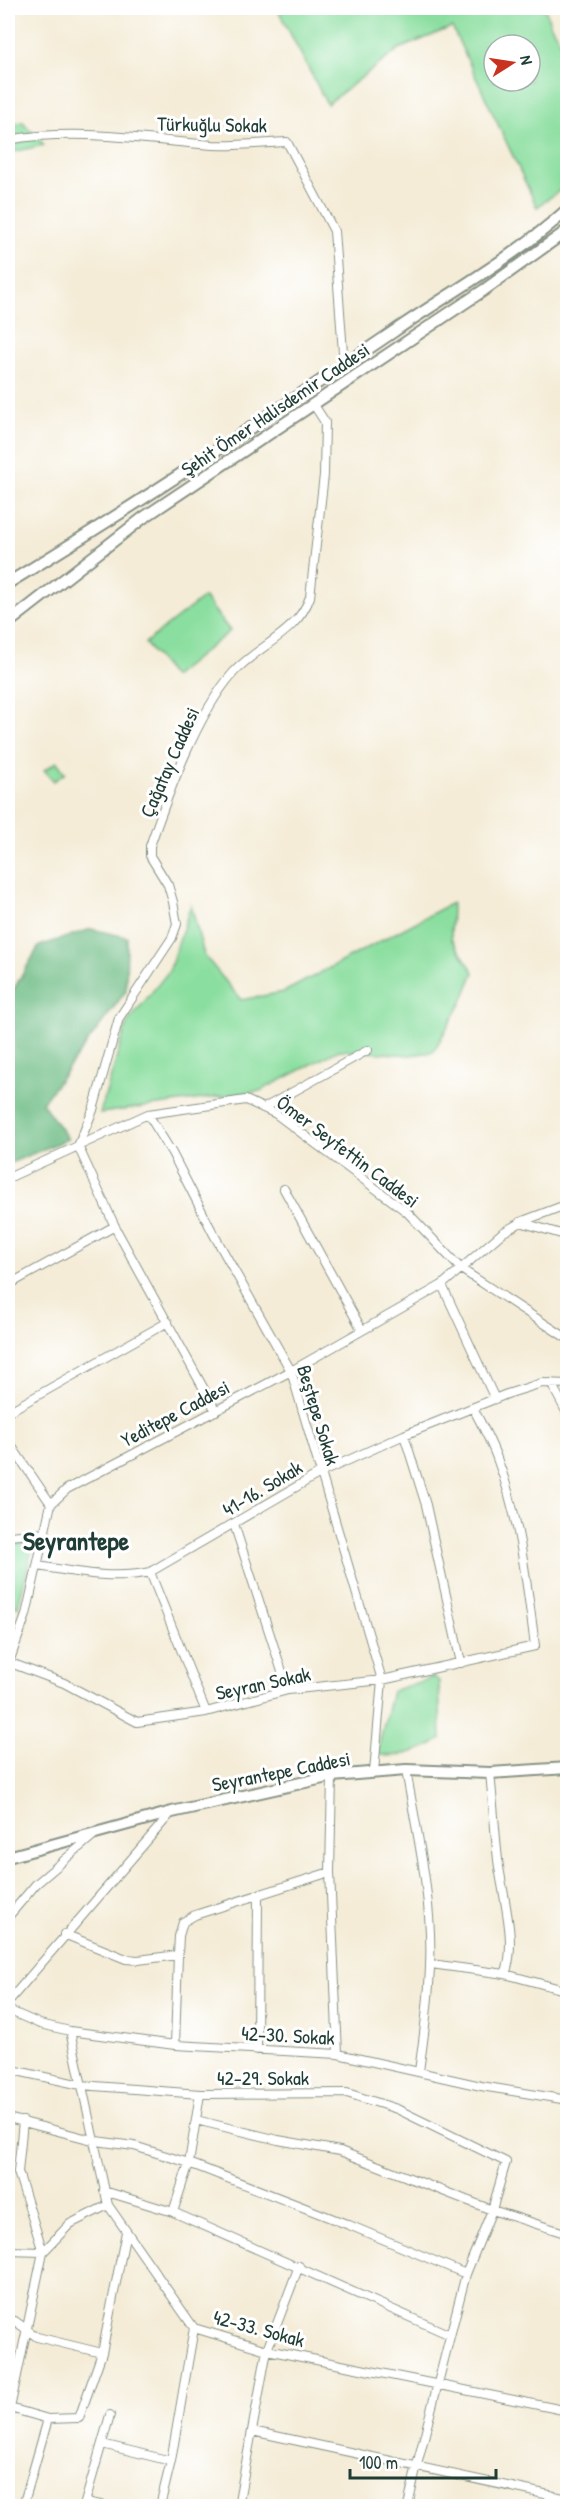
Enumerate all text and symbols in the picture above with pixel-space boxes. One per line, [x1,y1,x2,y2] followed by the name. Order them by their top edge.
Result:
[482,33,542,93] north arrow
[515,53,538,67] text: N
[157,110,267,138] street label: Türkuğlu Sokak
[175,336,375,482] street label: Şehit Ömer Halisdemir Caddesi
[133,703,205,821] street label: Çağatay Caddesi
[271,1088,425,1214] street label: Ömer Seyfettin Caddesi
[291,1362,347,1468] street label: Beştepe Sokak
[116,1373,234,1453] street label: Yeditepe Caddesi
[217,1454,307,1522] street label: 41-16. Sokak
[23,1523,130,1559] district label: Seyrantepe
[213,1660,313,1706] street label: Seyran Sokak
[209,1744,353,1798] street label: Seyrantepe Caddesi
[241,2019,335,2051] street label: 42-30. Sokak
[217,2064,309,2091] street label: 42-29. Sokak
[210,2303,308,2353] street label: 42-33. Sokak
[350,2442,496,2480] scale bar
[359,2450,398,2475] text: 100 m

